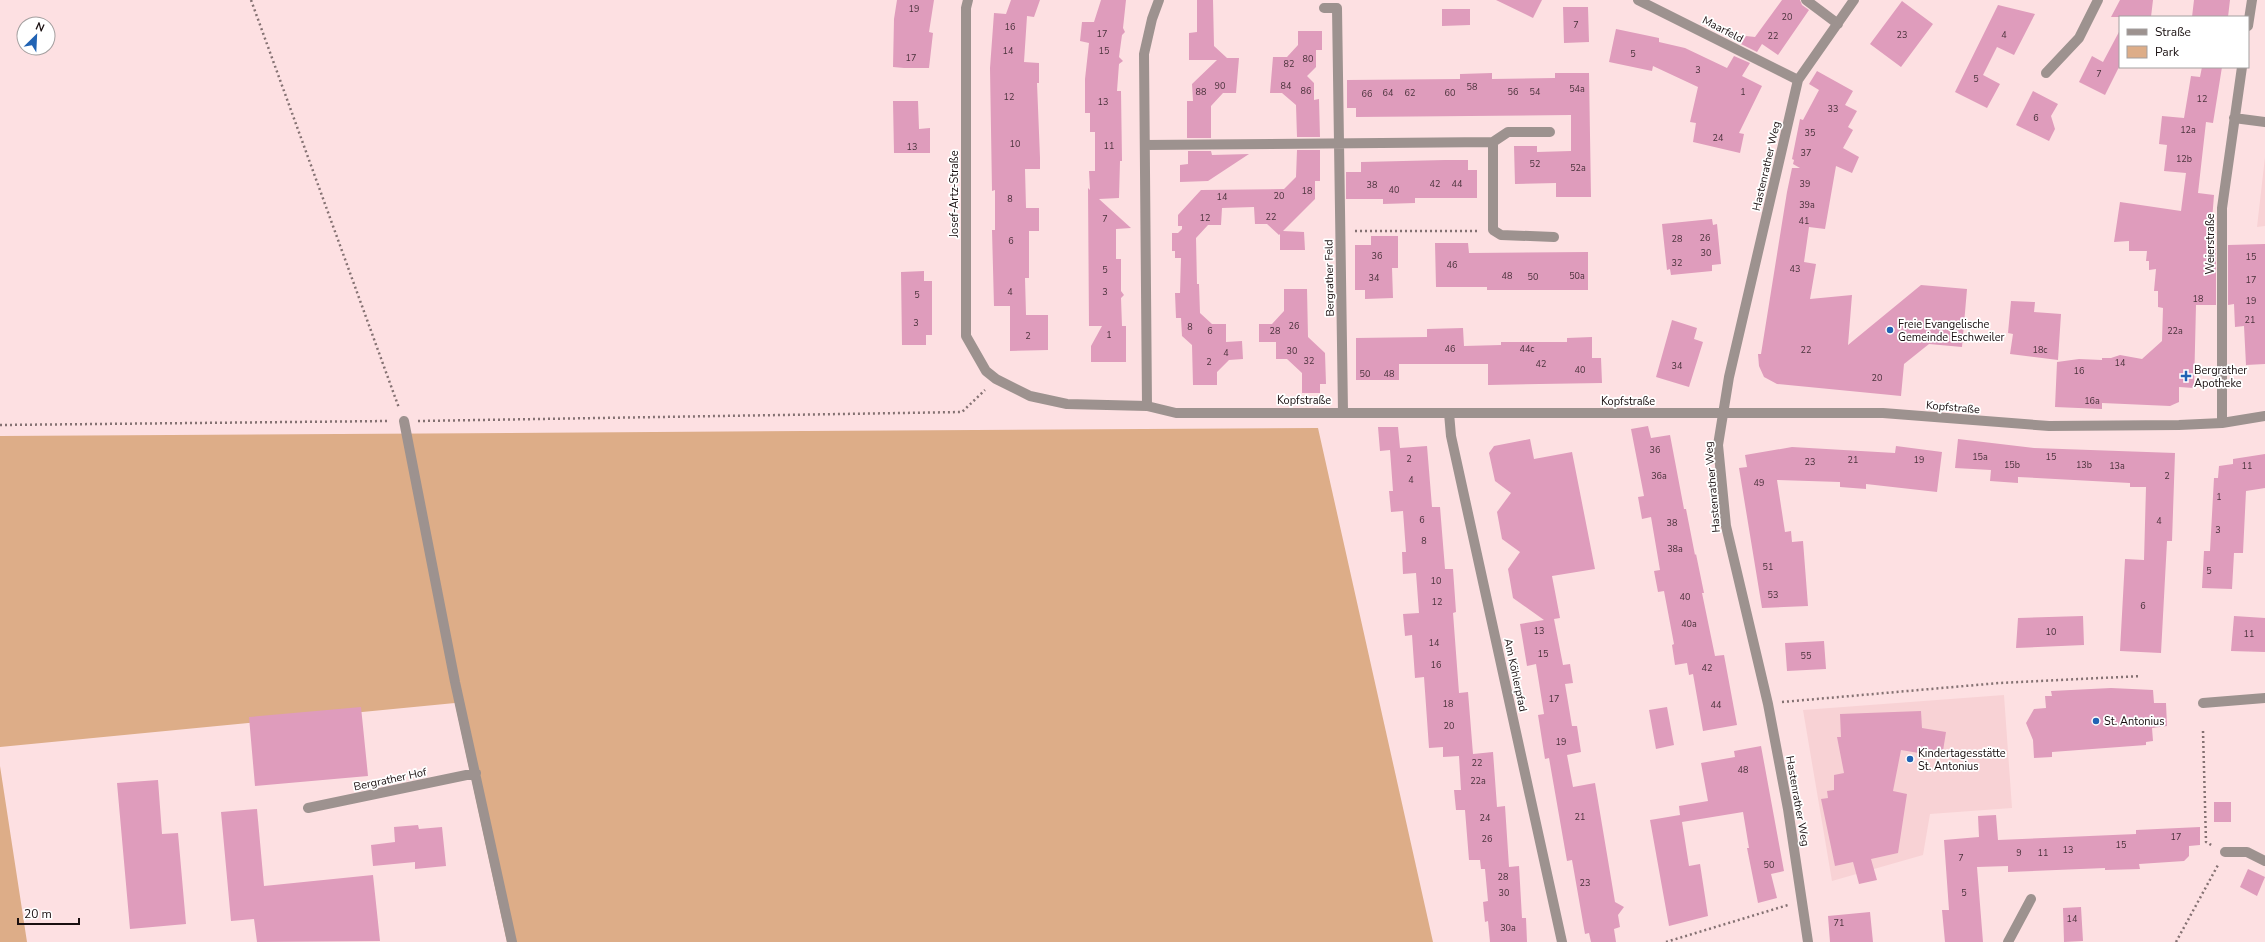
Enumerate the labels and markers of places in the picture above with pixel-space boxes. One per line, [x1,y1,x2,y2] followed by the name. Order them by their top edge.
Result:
[1898,317,2005,345] place label: Freie Evangelische Gemeinde Eschweiler
[1885,325,1895,335] marker: Freie Evangelische Gemeinde Eschweiler
[2194,363,2247,391] place label: Bergrather Apotheke
[2181,371,2191,381] marker: Bergrather Apotheke
[2104,714,2165,729] place label: St. Antonius
[2091,716,2101,726] marker: St. Antonius
[1918,746,2006,774] place label: Kindertagesstätte St. Antonius
[1905,754,1915,764] marker: Kindertagesstätte St. Antonius

